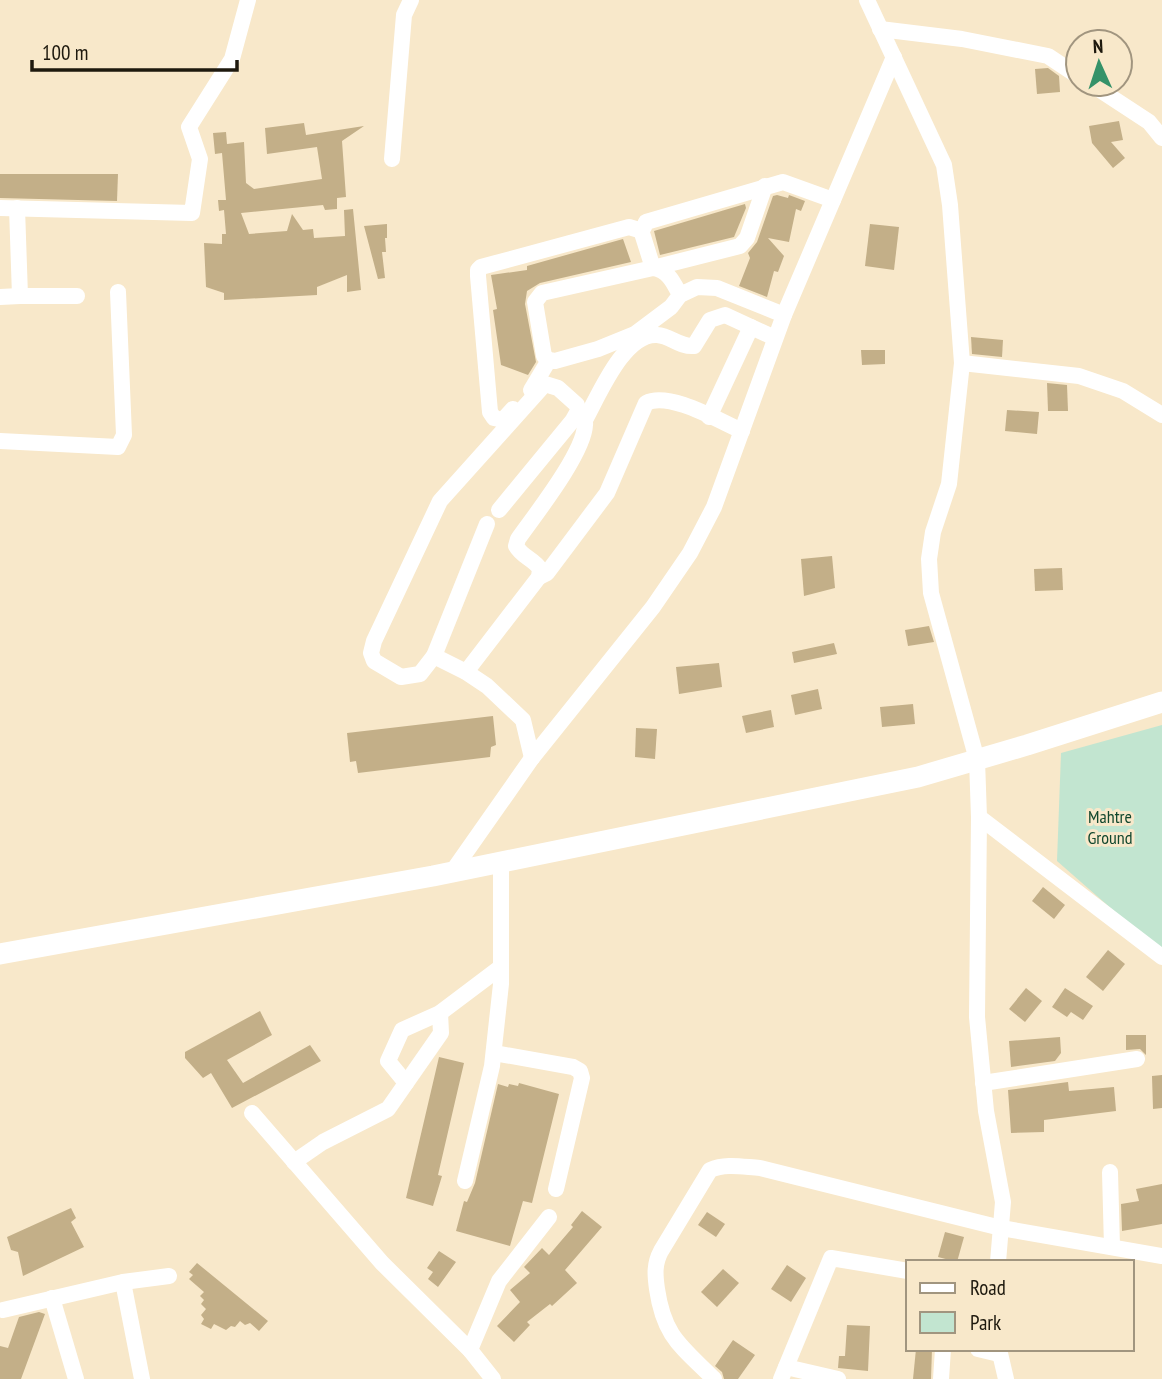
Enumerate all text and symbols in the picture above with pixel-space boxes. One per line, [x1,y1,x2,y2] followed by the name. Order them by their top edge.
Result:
[32,28,236,72] scale bar
[1064,28,1134,98] north arrow
[1092,34,1104,58] text: N
[42,39,88,66] text: 100 m
[1087,805,1133,849] park label: Mahtre Ground
[906,1260,1134,1351] legend
[970,1274,1006,1301] text: Road
[970,1309,1001,1336] text: Park

